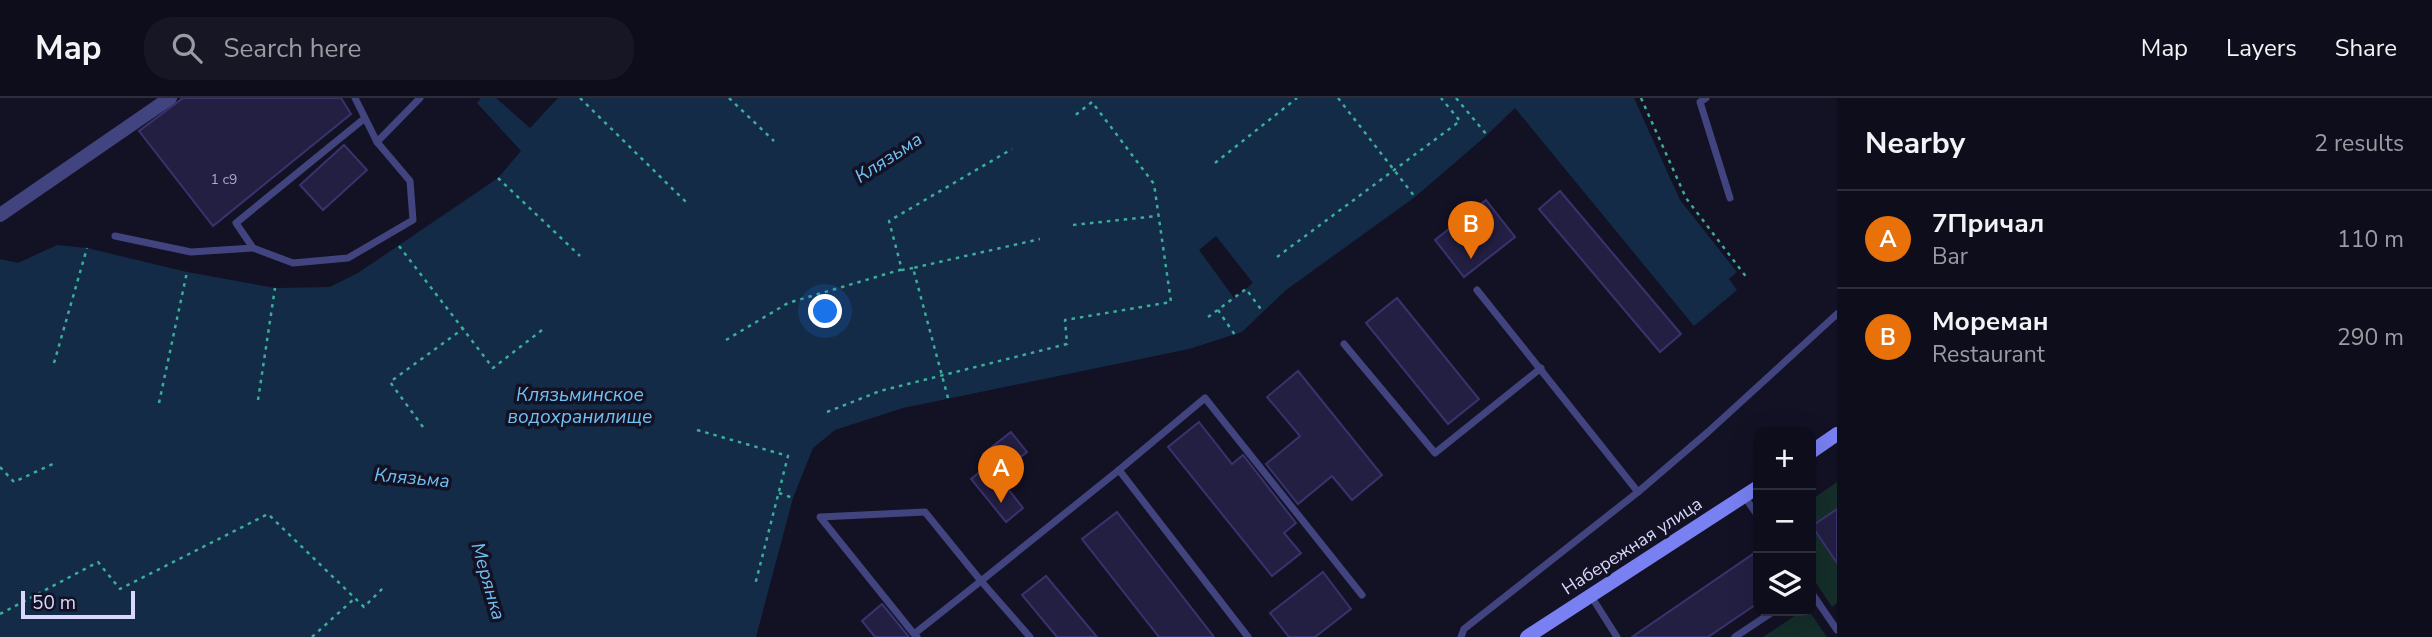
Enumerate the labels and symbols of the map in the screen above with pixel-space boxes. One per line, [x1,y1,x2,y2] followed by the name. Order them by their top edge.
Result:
[850,126,927,189] water label: Клязьма
[210,170,238,189] house number: 1 с9
[1448,201,1494,259] pin: B
[808,294,842,328] your location
[508,382,652,430] water label: Клязьминское водохранилище
[978,445,1024,503] pin: A
[373,462,451,494] water label: Клязьма
[1557,492,1707,600] street label: Набережная улица
[465,540,511,623] water label: Мерянка
[21,588,135,620] scale bar

